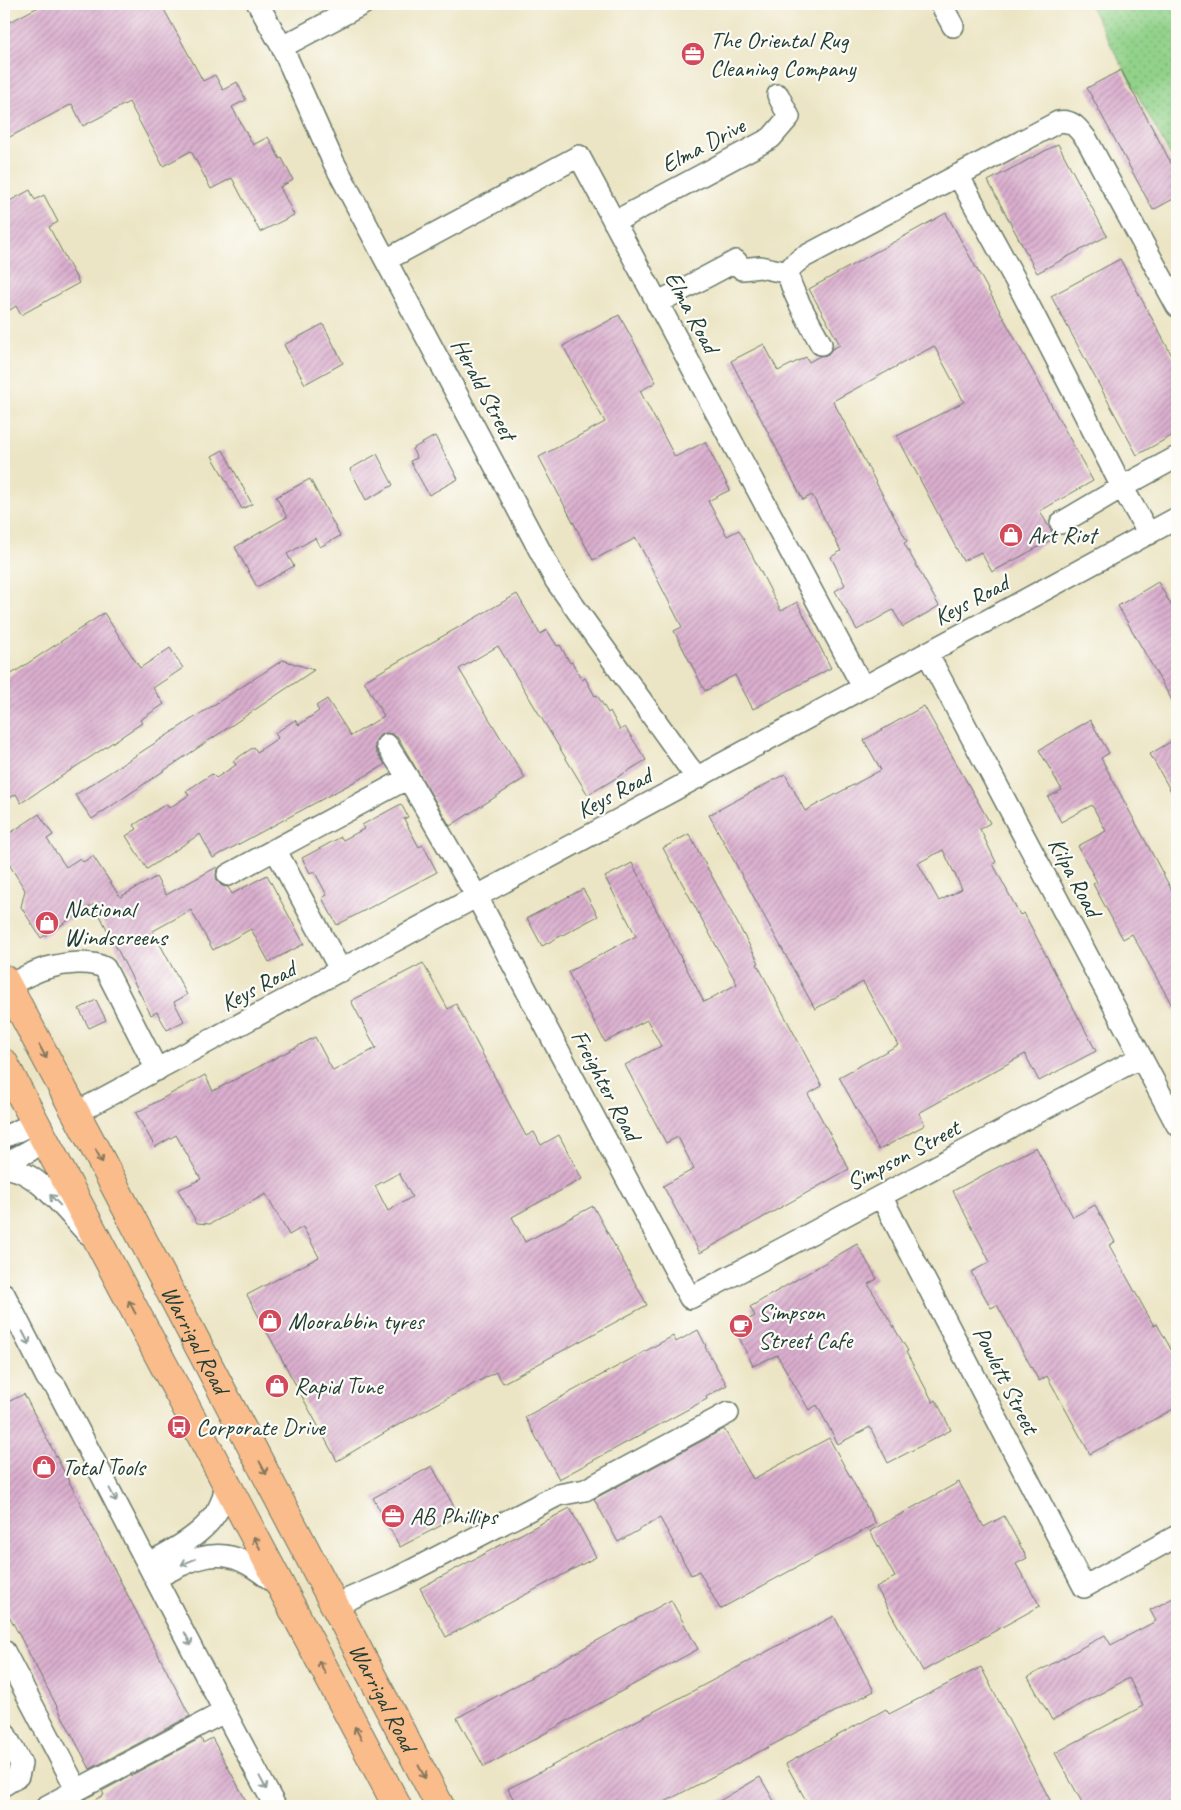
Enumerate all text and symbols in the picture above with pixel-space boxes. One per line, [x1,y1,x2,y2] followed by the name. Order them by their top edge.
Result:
[710,25,857,83] place label: The Oriental Rug Cleaning Company
[680,41,706,67] office icon: The Oriental Rug Cleaning Company
[656,109,752,179] street label: Elma Drive
[658,266,728,361] street label: Elma Road
[445,333,525,448] street label: Herald Street
[1028,520,1099,550] place label: Art Riot
[998,522,1024,548] shop icon: Art Riot
[928,566,1017,632] street label: Keys Road
[571,759,660,825] street label: Keys Road
[1042,832,1110,925] street label: Kilpa Road
[64,894,169,952] place label: National Windscreens
[34,910,60,936] shop icon: National Windscreens
[215,952,304,1018] street label: Keys Road
[564,1024,649,1149] street label: Freighter Road
[38,1044,48,1059] one-way arrow
[841,1112,967,1197] street label: Simpson Street
[95,1148,104,1163] one-way arrow
[49,1193,61,1206] one-way arrow
[154,1280,238,1402] street label: Warrigal Road
[758,1297,854,1355] place label: Simpson Street Cafe
[127,1300,136,1315] one-way arrow
[288,1306,425,1336] place label: Moorabbin tyres
[257,1308,283,1334] shop icon: Moorabbin tyres
[728,1313,754,1339] cafe icon: Simpson Street Cafe
[966,1321,1047,1440] street label: Powlett Street
[21,1330,31,1345] one-way arrow
[294,1371,385,1401] place label: Rapid Tune
[264,1373,290,1399] shop icon: Rapid Tune
[196,1412,327,1442] place label: Corporate Drive
[166,1414,192,1440] bus stop icon: Corporate Drive
[62,1452,148,1482] place label: Total Tools
[31,1454,57,1480] shop icon: Total Tools
[258,1460,268,1475] one-way arrow
[109,1487,118,1502] one-way arrow
[410,1501,499,1531] place label: AB Phillips
[380,1503,406,1529] office icon: AB Phillips
[252,1536,261,1551] one-way arrow
[181,1557,196,1567] one-way arrow
[184,1631,193,1646] one-way arrow
[342,1638,425,1760] street label: Warrigal Road
[317,1659,327,1674] one-way arrow
[353,1726,362,1741] one-way arrow
[418,1764,427,1779] one-way arrow
[258,1776,268,1790] one-way arrow

